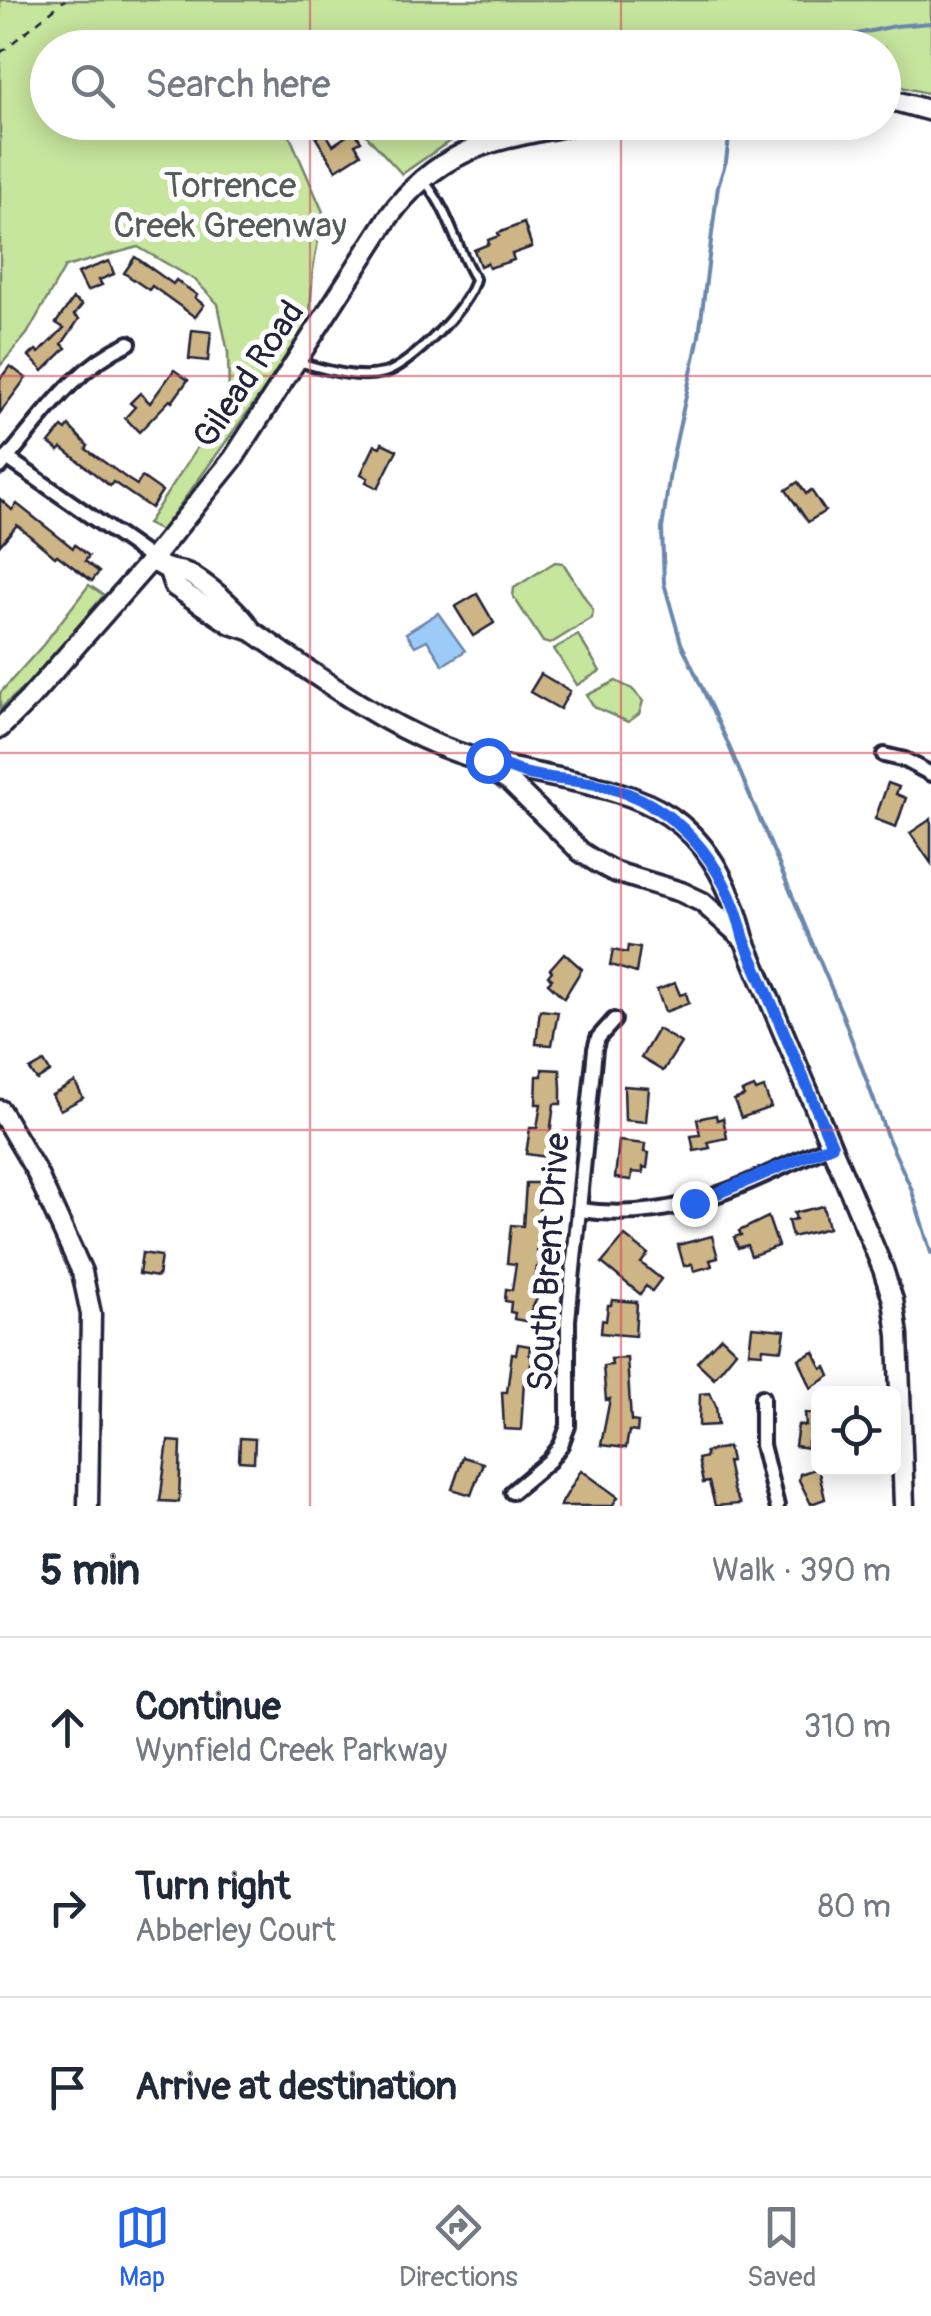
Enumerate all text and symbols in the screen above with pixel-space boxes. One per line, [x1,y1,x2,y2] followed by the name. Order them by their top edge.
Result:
[30,30,901,140] search box
[65,58,120,113] icon: search
[145,61,331,109] text: Search here
[113,164,347,248] park label: Torrence Creek Greenway
[183,292,314,457] street label: Gilead Road
[466,738,512,784] route start
[518,1131,580,1393] street label: South Brent Drive
[672,1181,718,1227] route end
[811,1386,901,1476] map controls
[811,1386,901,1476] button: locate
[40,1545,140,1597] text: 5 min
[712,1551,891,1591] text: Walk · 390 m
[135,1683,281,1731] text: Continue
[40,1700,95,1755] icon: ahead
[803,1707,891,1747] text: 310 m
[135,1731,447,1771] text: Wynfield Creek Parkway
[135,1863,290,1911] text: Turn right
[40,1880,95,1935] icon: right
[818,1887,891,1927] text: 80 m
[135,1911,336,1951] text: Abberley Court
[40,2060,95,2115] icon: arrive
[135,2063,457,2111] text: Arrive at destination
[115,2200,170,2295] tab: Map
[399,2200,518,2295] tab: Directions
[747,2200,816,2295] tab: Saved

